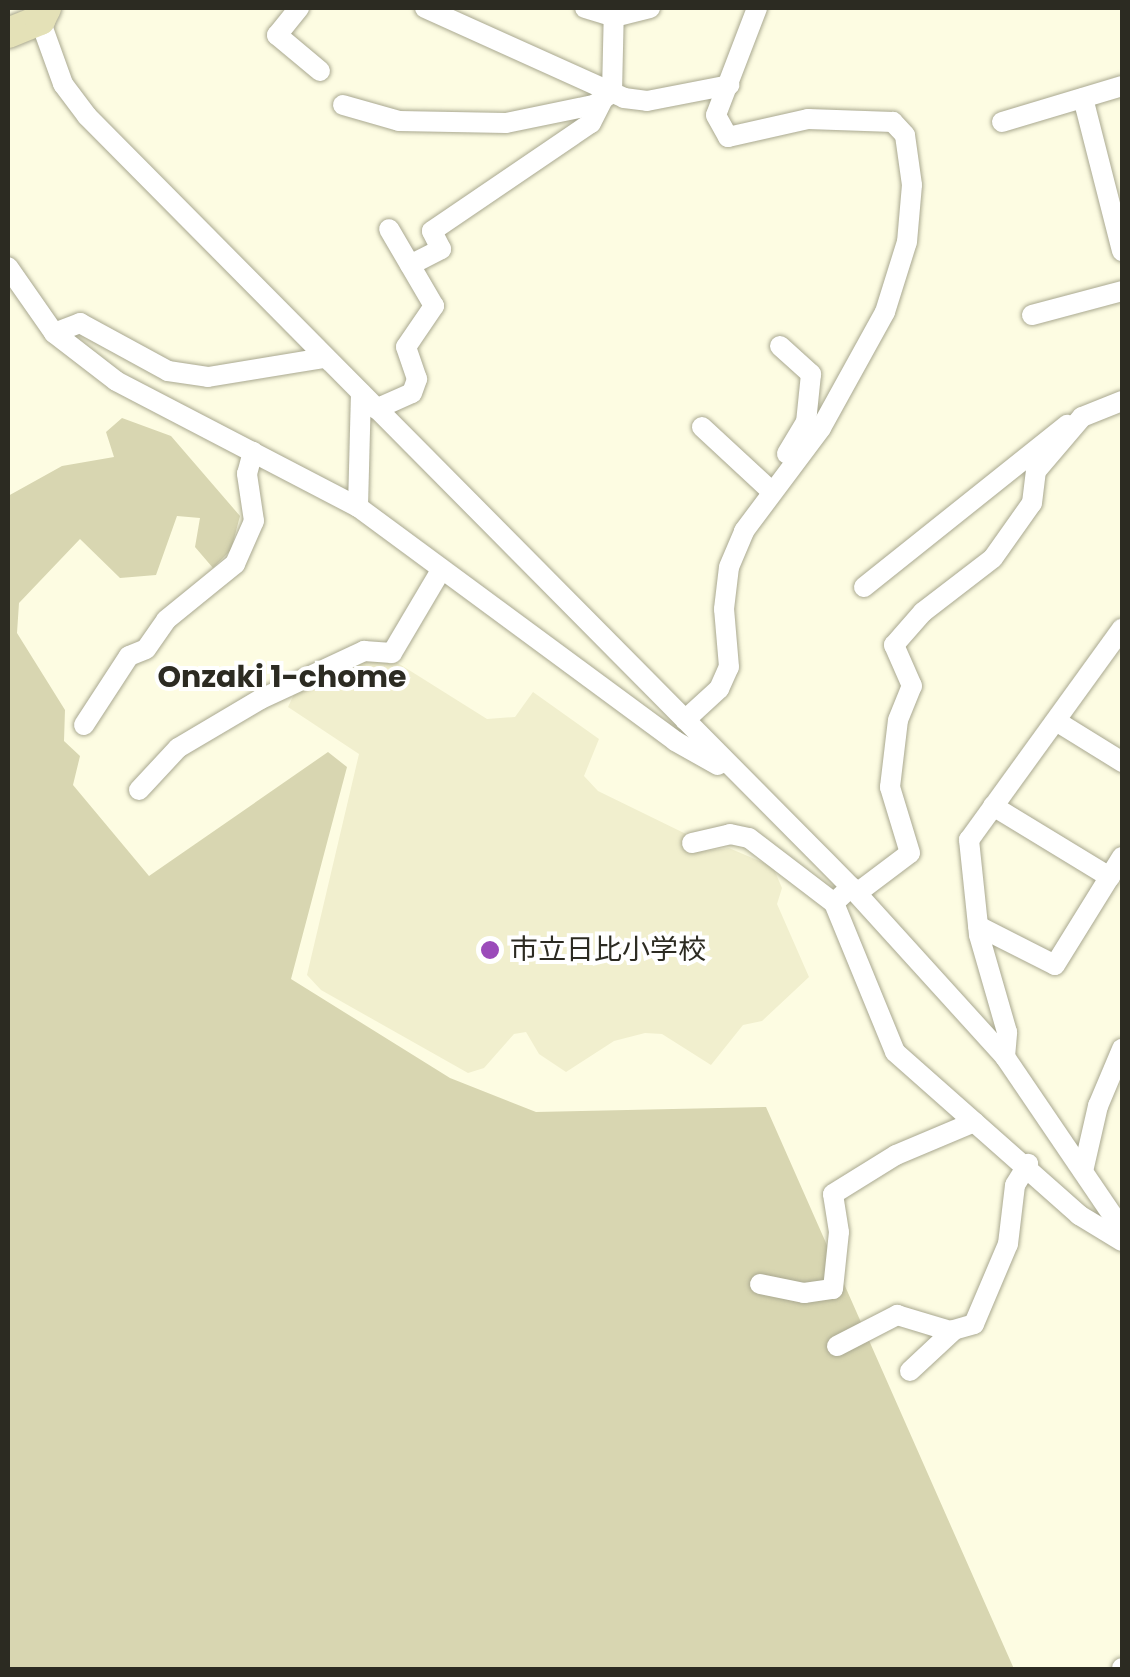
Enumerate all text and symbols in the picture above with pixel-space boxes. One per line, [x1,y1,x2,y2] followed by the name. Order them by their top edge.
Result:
[157,659,407,695] district label: Onzaki 1-chome
[510,933,706,967] place label: 市立日比小学校
[479,939,501,961] marker: 市立日比小学校

